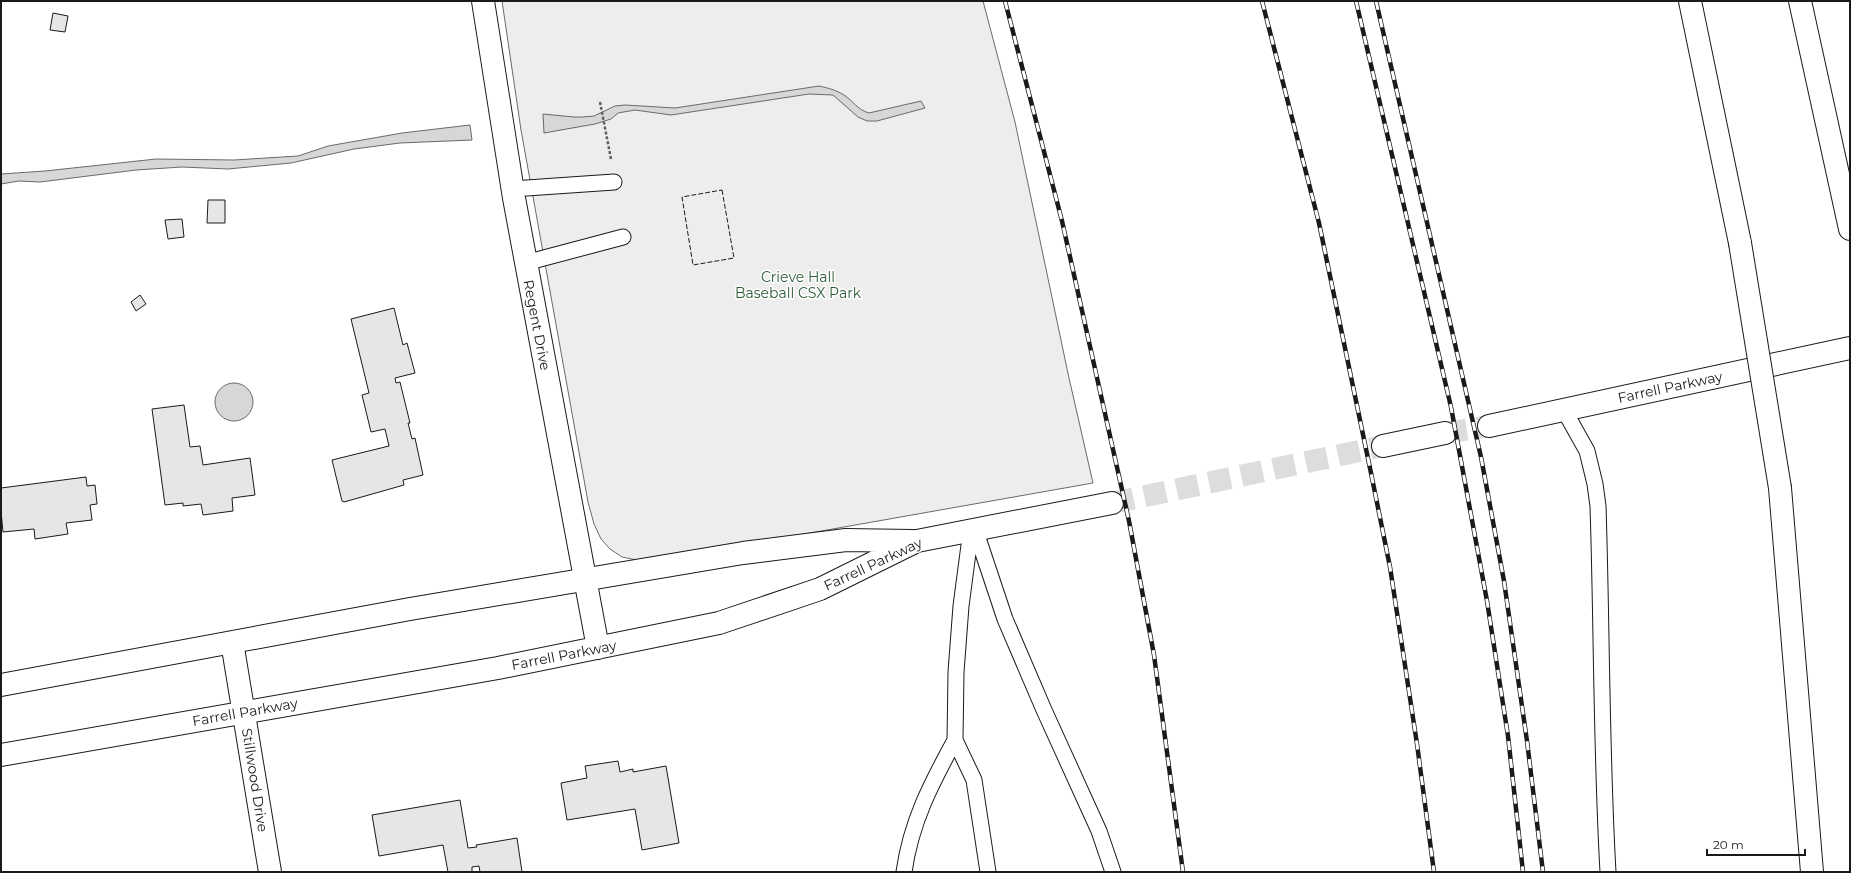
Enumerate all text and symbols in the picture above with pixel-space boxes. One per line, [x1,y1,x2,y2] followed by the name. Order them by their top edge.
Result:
[735,268,862,302] park label: Crieve Hall Baseball CSX Park
[519,278,555,372] street label: Regent Drive
[1616,367,1724,407] street label: Farrell Parkway
[821,533,925,595] street label: Farrell Parkway
[510,636,618,674] street label: Farrell Parkway
[191,694,299,730] street label: Farrell Parkway
[238,727,272,833] street label: Stillwood Drive
[1707,831,1805,857] scale bar
[1713,837,1744,852] text: 20 m

